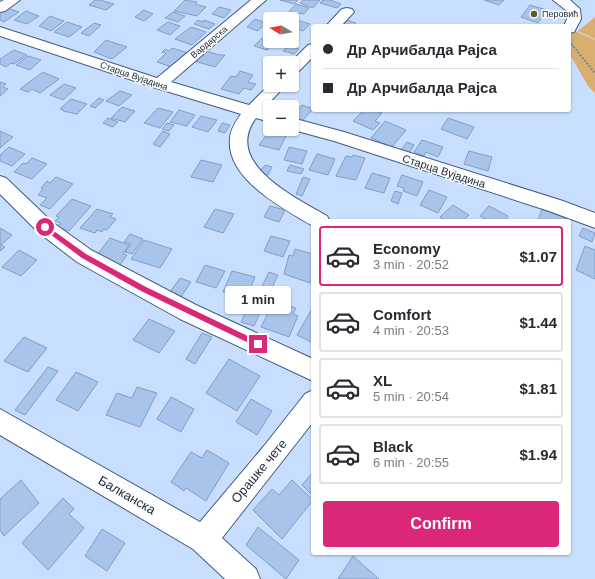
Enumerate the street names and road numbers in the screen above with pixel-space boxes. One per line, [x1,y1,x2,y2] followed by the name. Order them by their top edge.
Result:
[189,24,229,60] street label: Вардарска
[99,60,169,92] street label: Старца Вујадина
[401,152,488,190] street label: Старца Вујадина
[228,436,290,506] street label: Орашке чете
[96,473,159,518] street label: Балканска

